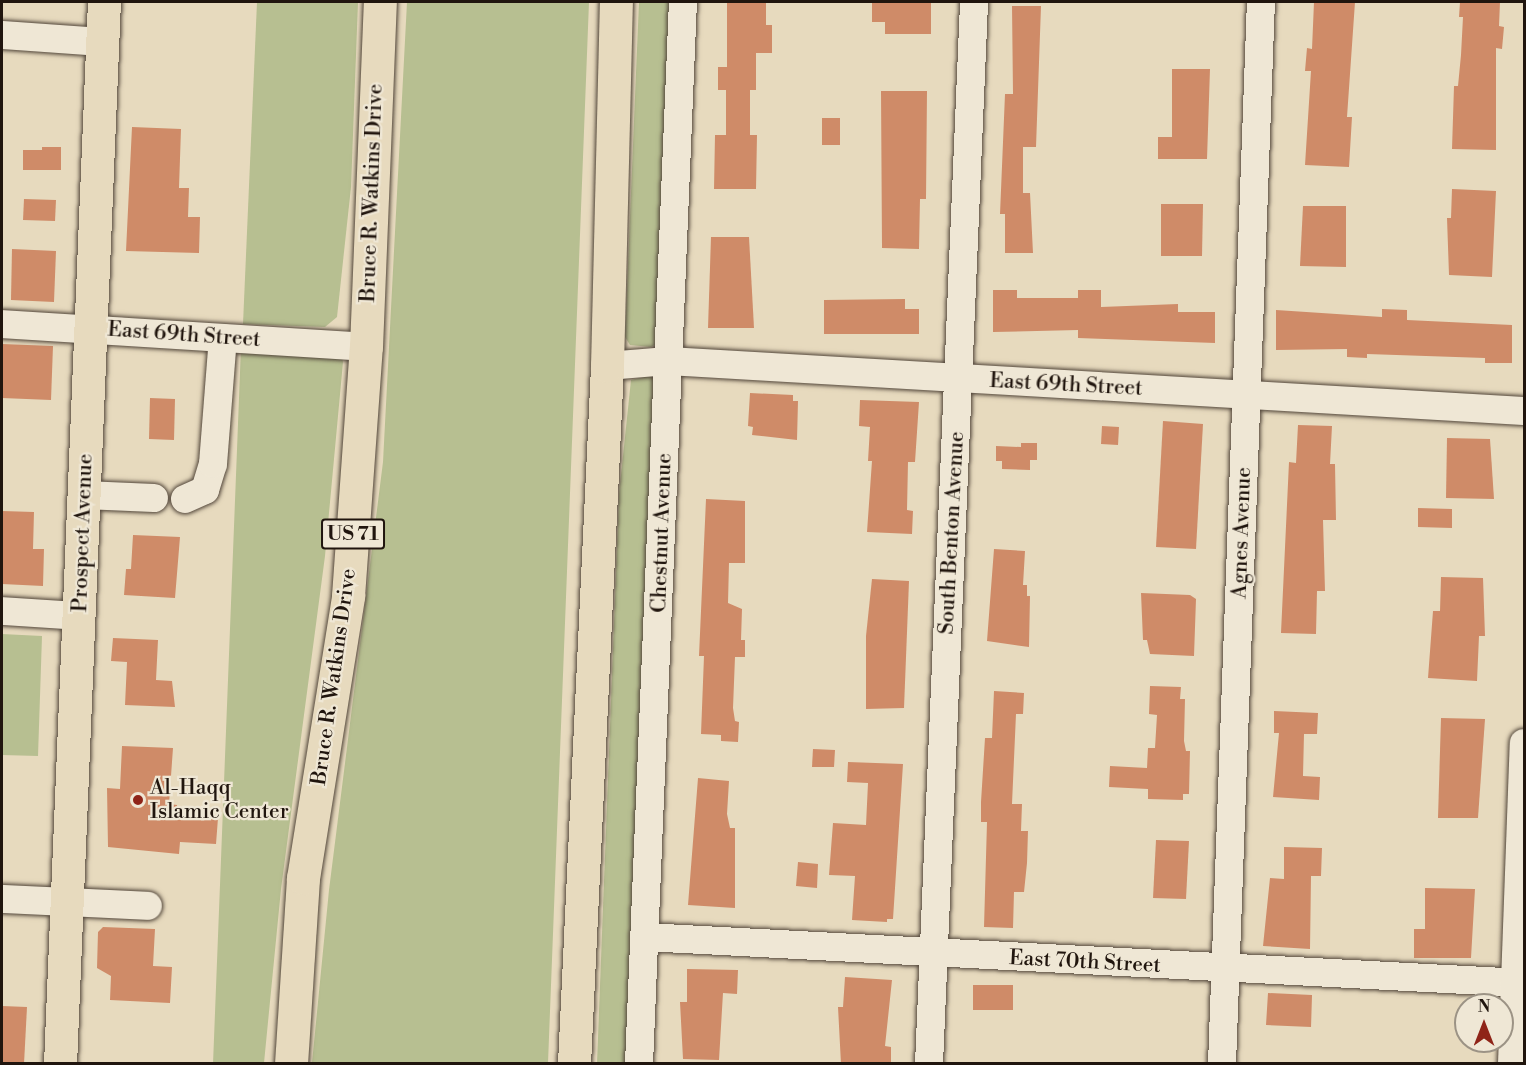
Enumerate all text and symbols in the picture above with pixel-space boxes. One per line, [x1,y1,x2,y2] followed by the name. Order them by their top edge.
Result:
[356,83,388,303] street label: Bruce R. Watkins Drive
[107,317,261,353] street label: East 69th Street
[989,368,1143,402] street label: East 69th Street
[934,431,970,635] street label: South Benton Avenue
[68,453,98,613] street label: Prospect Avenue
[647,453,677,613] street label: Chestnut Avenue
[1227,467,1257,599] street label: Agnes Avenue
[320,517,386,551] road number: US 71
[306,567,362,787] street label: Bruce R. Watkins Drive
[150,775,289,825] place label: Al-Haqq Islamic Center
[131,793,145,807] marker: Al-Haqq Islamic Center
[1009,945,1161,979] street label: East 70th Street
[1454,993,1514,1053] north arrow
[1478,997,1490,1017] text: N

